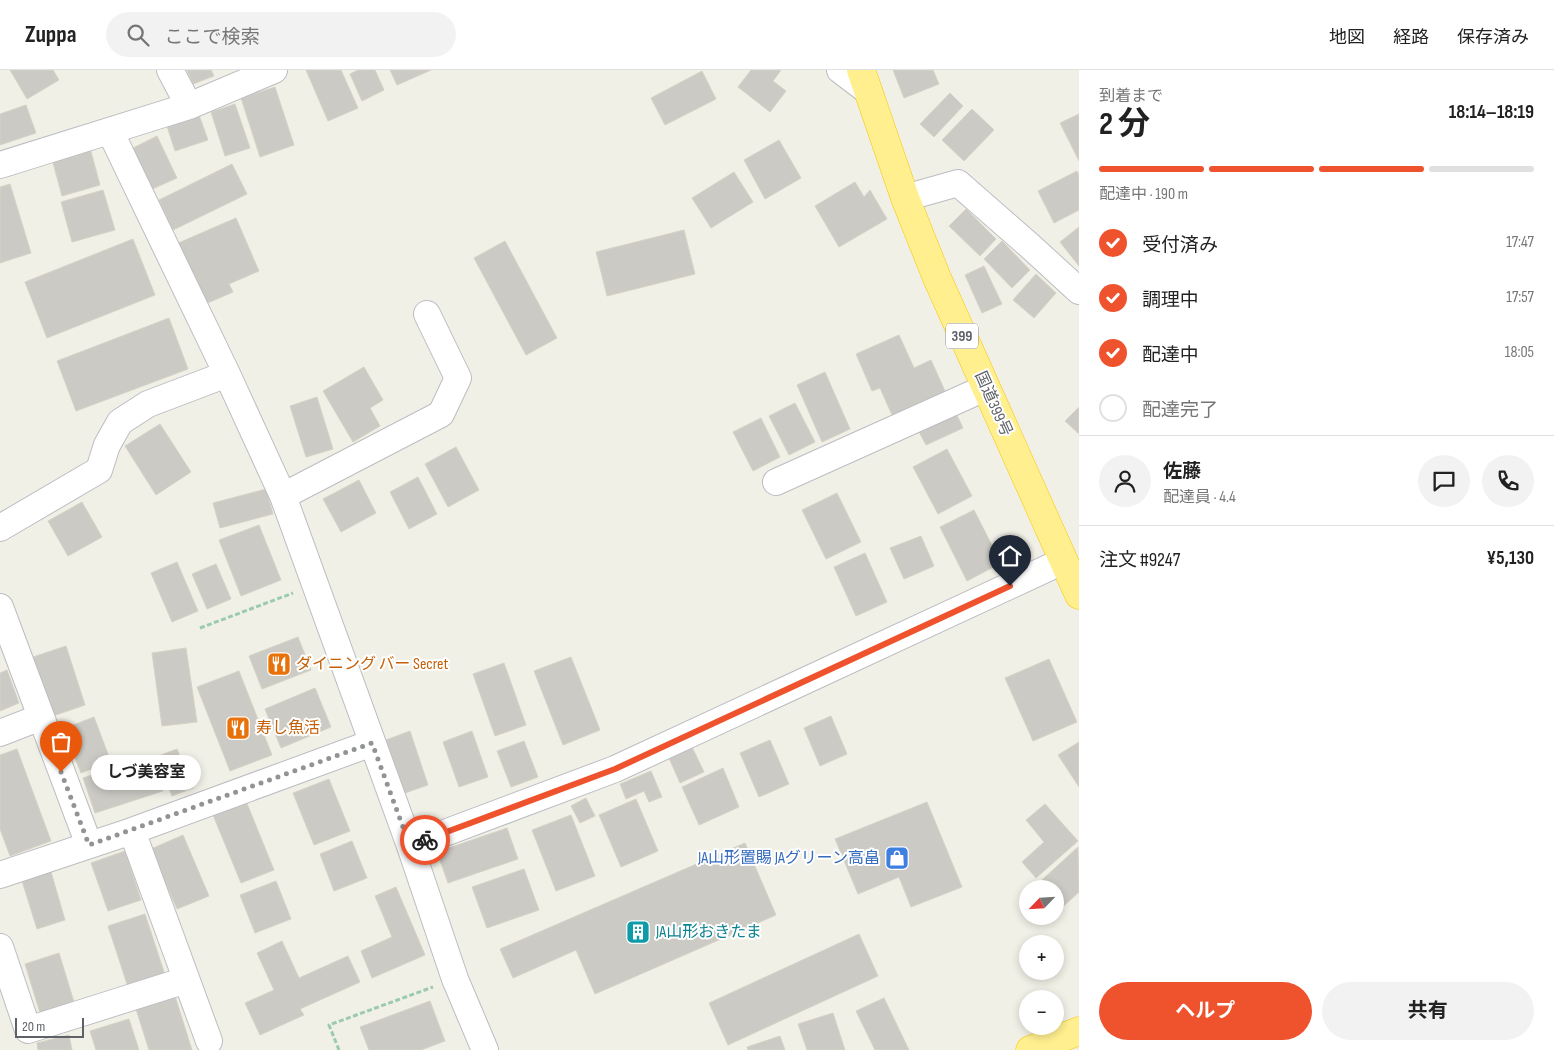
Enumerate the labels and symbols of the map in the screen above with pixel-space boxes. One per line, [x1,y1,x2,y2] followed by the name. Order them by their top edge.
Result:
[946,324,978,348] road number: 399
[970,369,1016,439] street label: 国道399号
[989,535,1031,586] pin
[266,651,292,677] restaurant icon: ダイニング バー Secret
[296,655,448,674] place label: ダイニング バー Secret
[225,715,251,741] restaurant icon: 寿し魚活
[256,718,320,738] place label: 寿し魚活
[40,721,82,772] pin
[91,754,201,790] callout: しづ美容室
[400,815,450,865] courier
[884,845,910,871] shop icon: JA山形置賜 JAグリーン高畠
[697,849,880,868] place label: JA山形置賜 JAグリーン高畠
[1019,880,1064,925] north arrow
[625,919,651,945] building icon: JA山形おきたま
[655,923,762,942] place label: JA山形おきたま
[15,1015,84,1038] scale bar

